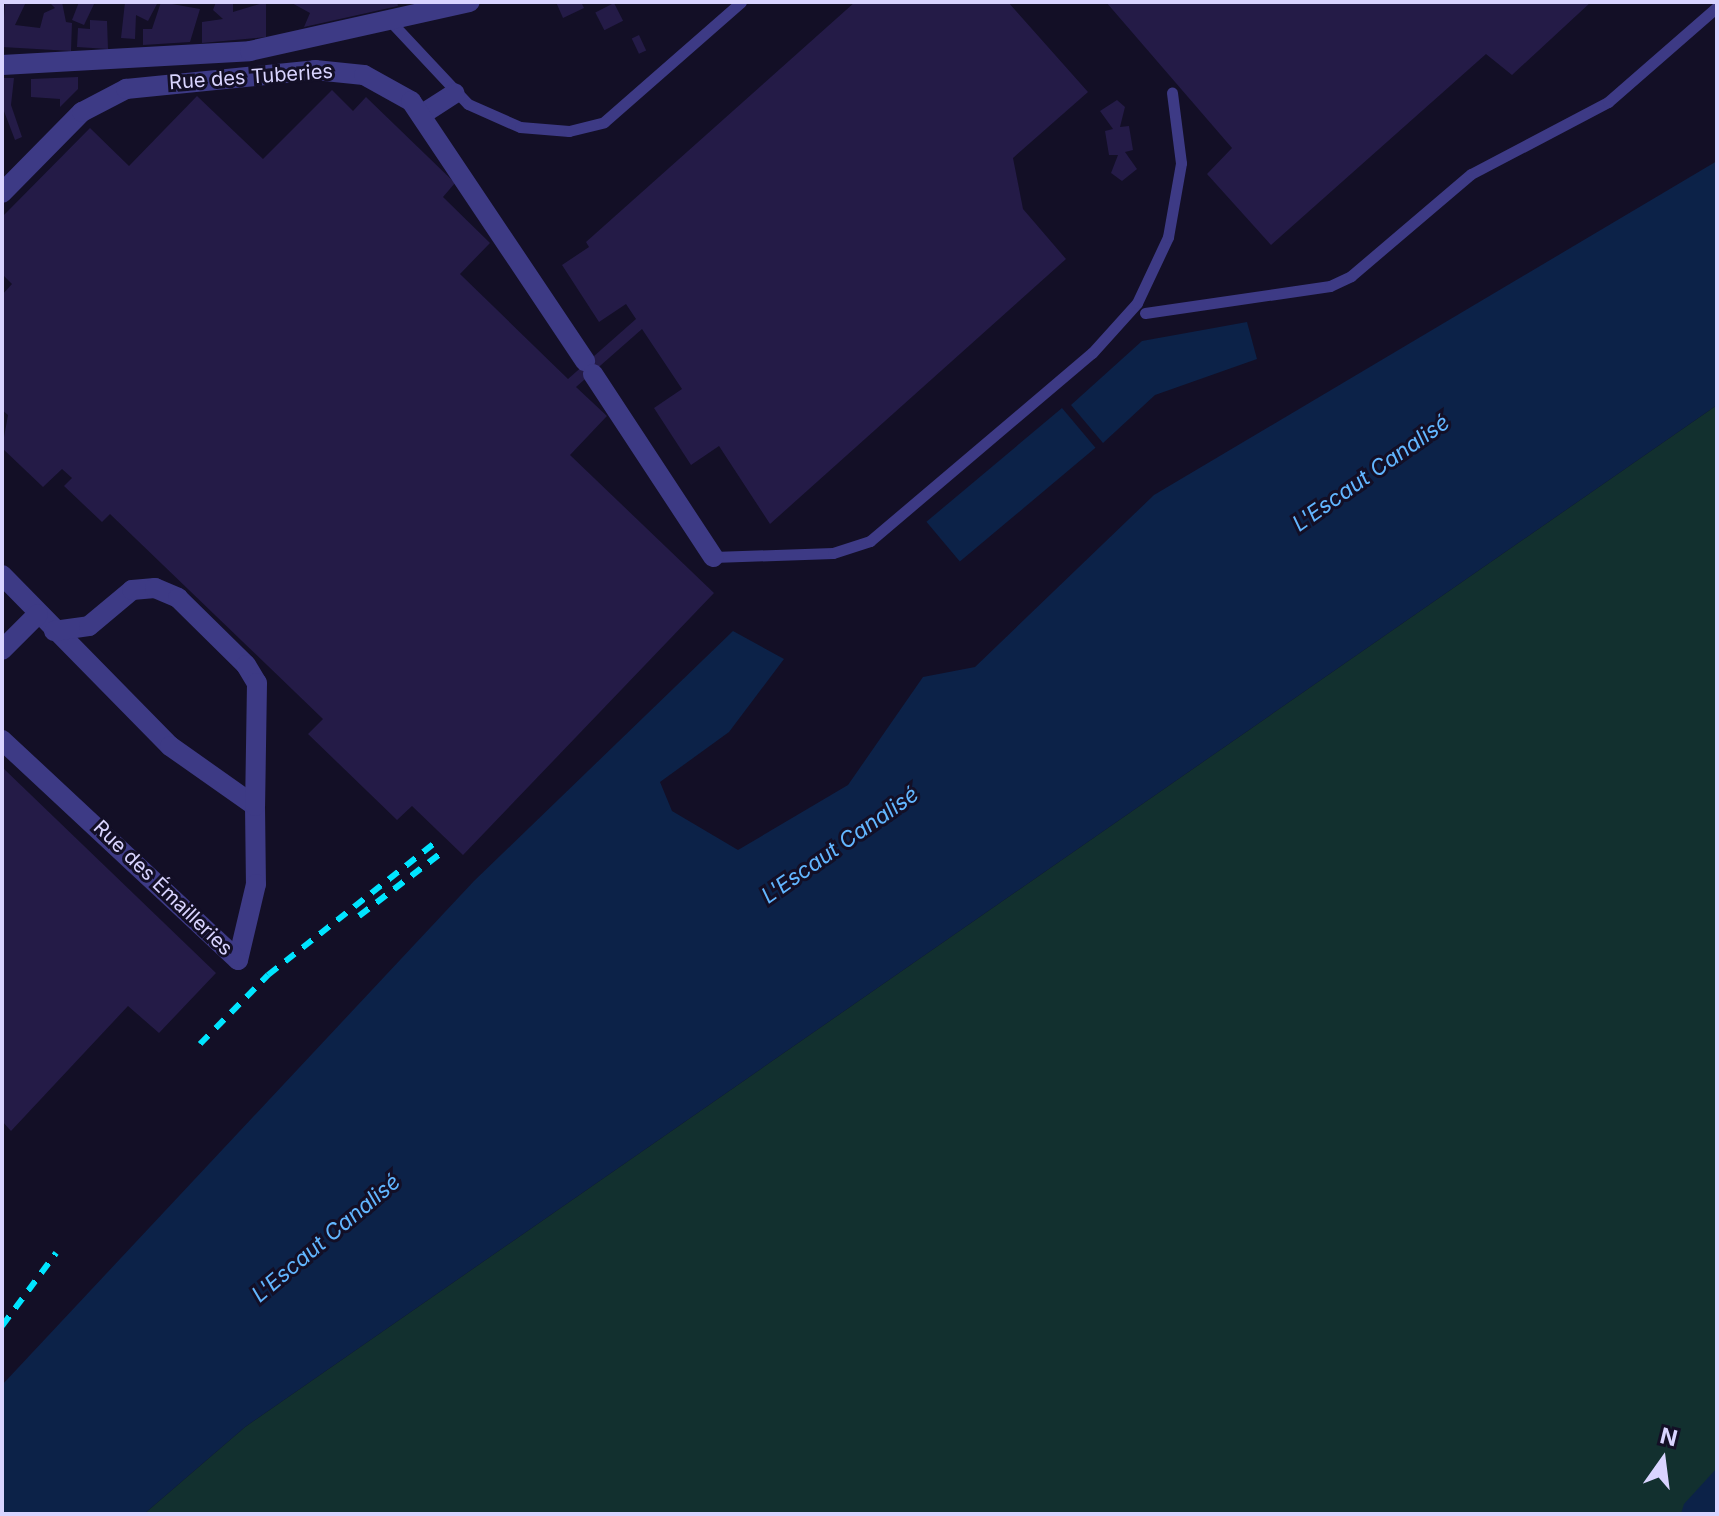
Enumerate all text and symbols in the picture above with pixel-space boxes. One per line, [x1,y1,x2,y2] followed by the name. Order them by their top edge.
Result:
[168,59,334,95] street label: Rue des Tuberies
[1287,409,1455,537] water label: L'Escaut Canalisé
[756,781,924,909] water label: L'Escaut Canalisé
[89,815,237,961] street label: Rue des Émailleries
[247,1168,405,1308] water label: L'Escaut Canalisé
[1623,1420,1703,1500] north arrow
[1658,1422,1680,1451] text: N

